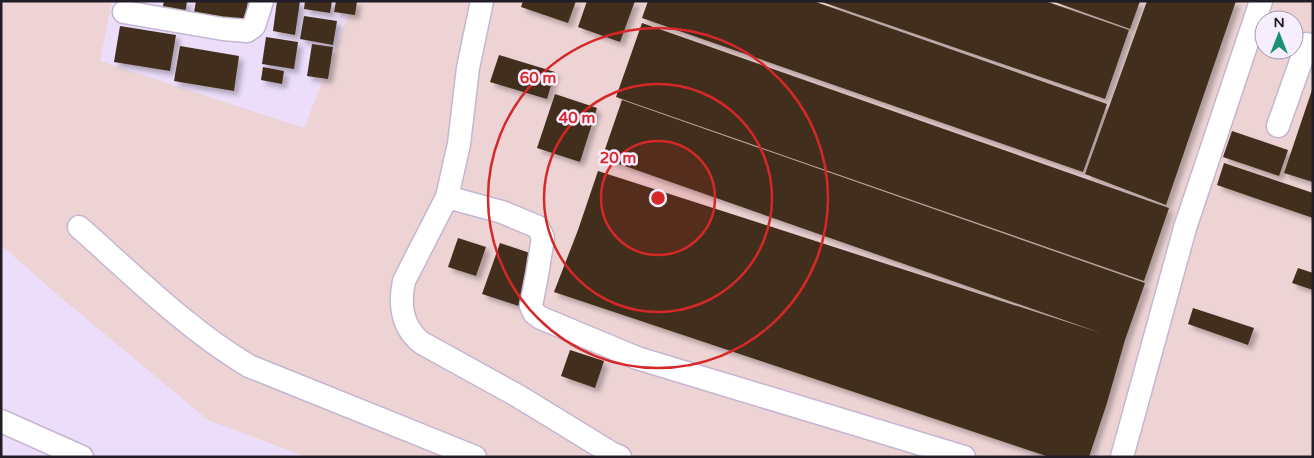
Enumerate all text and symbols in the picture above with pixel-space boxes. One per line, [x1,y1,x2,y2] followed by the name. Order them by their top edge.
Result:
[1254,10,1304,60] north arrow
[1273,14,1285,31] text: N
[520,69,556,87] text: 60 m
[559,109,595,127] text: 40 m
[600,149,636,167] text: 20 m
[649,189,667,207] centre of rings

